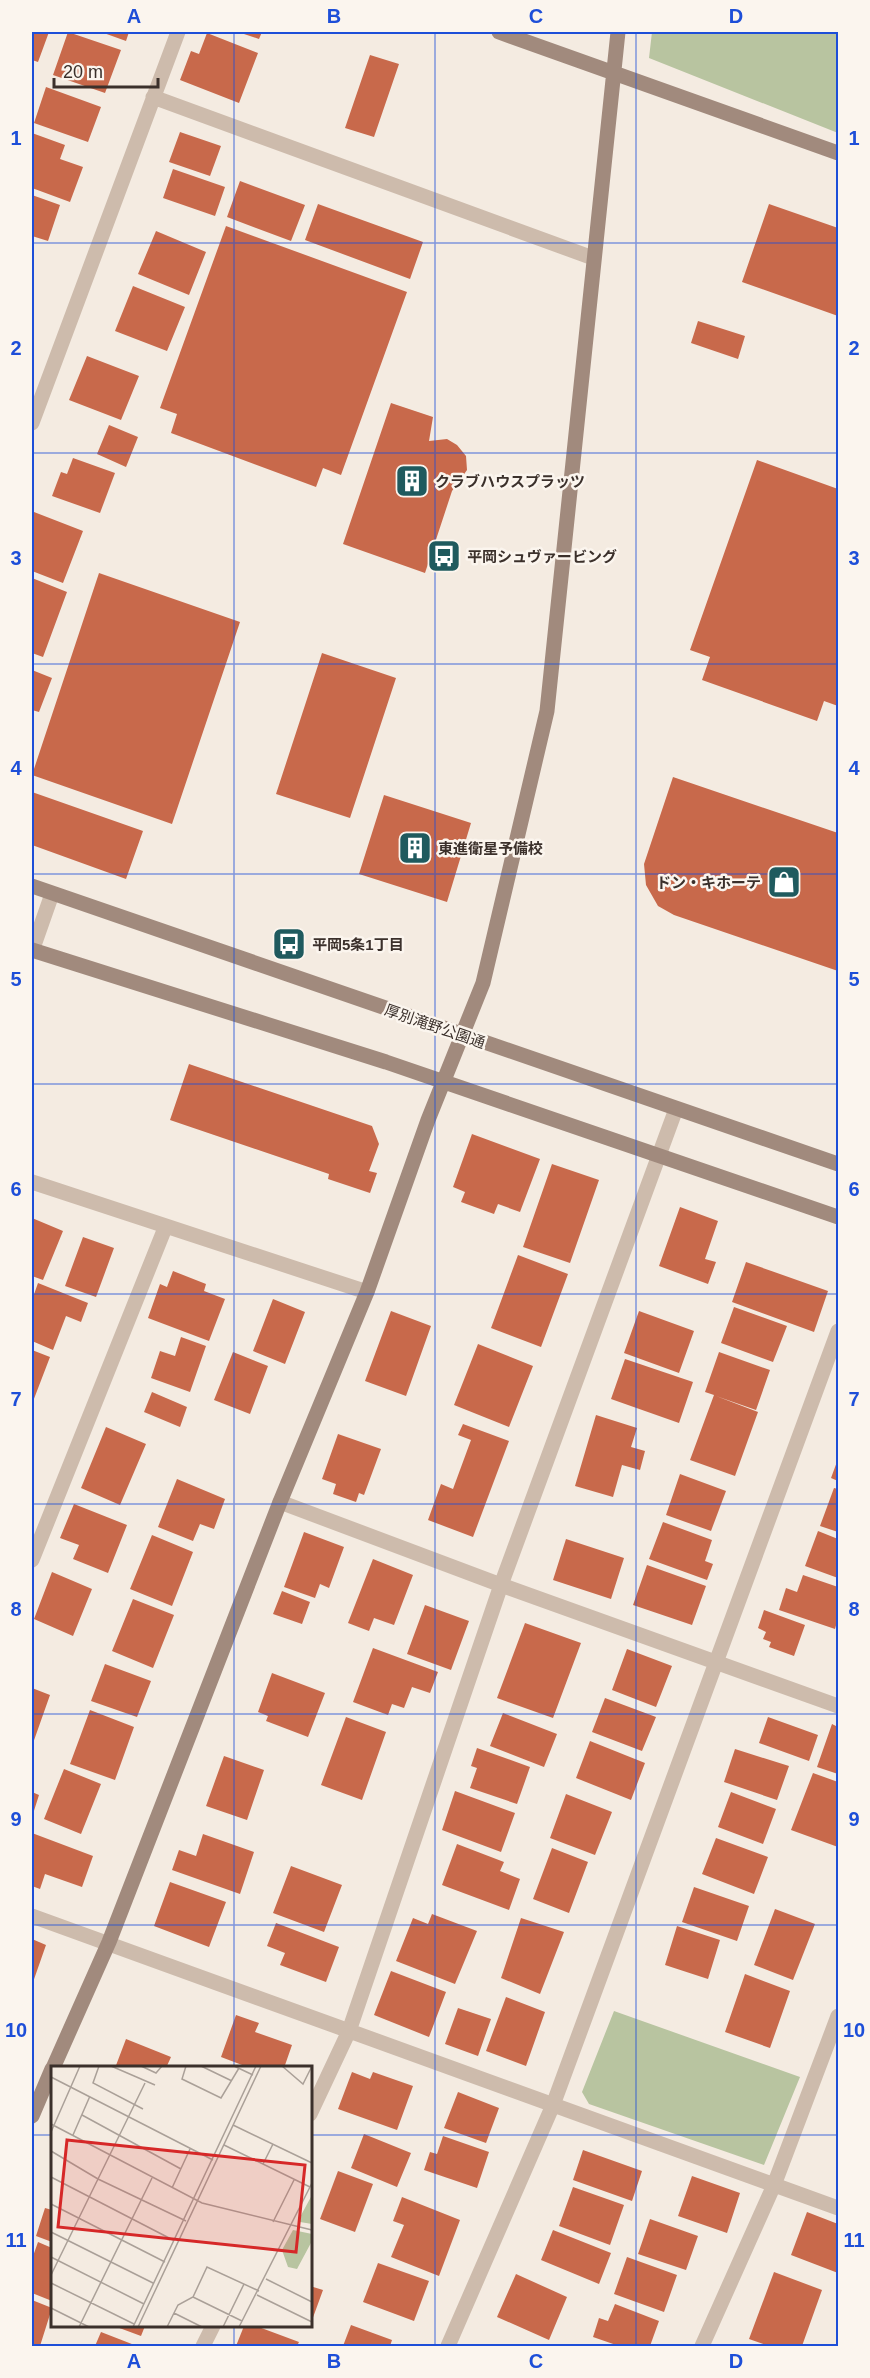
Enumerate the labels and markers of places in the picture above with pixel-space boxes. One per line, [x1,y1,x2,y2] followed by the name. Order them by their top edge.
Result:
[394,463,430,499] building icon: クラブハウスプラッツ
[435,473,585,490] place label: クラブハウスプラッツ
[426,538,462,574] bus stop icon: 平岡シュヴァービング
[467,548,617,565] place label: 平岡シュヴァービング
[397,830,433,866] building icon: 東進衛星予備校
[438,840,543,857] place label: 東進衛星予備校
[766,864,802,900] shop icon: ドン・キホーテ
[656,874,761,891] place label: ドン・キホーテ
[271,926,307,962] bus stop icon: 平岡5条1丁目
[312,936,404,953] place label: 平岡5条1丁目

